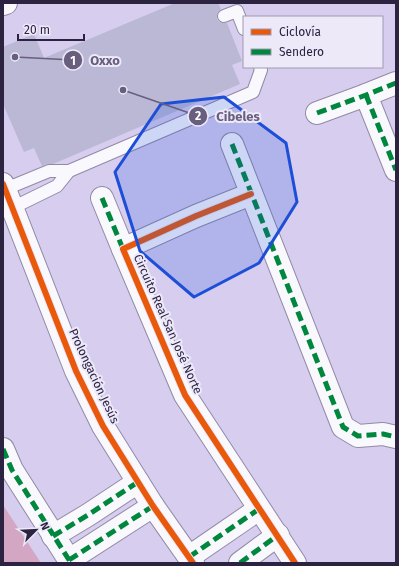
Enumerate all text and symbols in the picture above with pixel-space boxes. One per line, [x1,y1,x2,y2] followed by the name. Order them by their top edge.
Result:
[18,16,84,42] scale bar
[243,16,383,68] legend
[24,23,50,37] text: 20 m
[279,25,321,39] text: Ciclovía
[279,45,324,59] text: Sendero
[63,48,128,73] callout: Oxxo
[90,53,120,68] text: Oxxo
[70,54,76,68] text: 1
[188,104,267,129] callout: Cibeles
[195,109,201,123] text: 2
[216,109,260,124] text: Cibeles
[131,252,205,396] street label: Circuito Real San José Norte
[66,326,122,426] street label: Prolongación Jesús
[16,510,56,550] north arrow
[37,520,52,532] text: N

